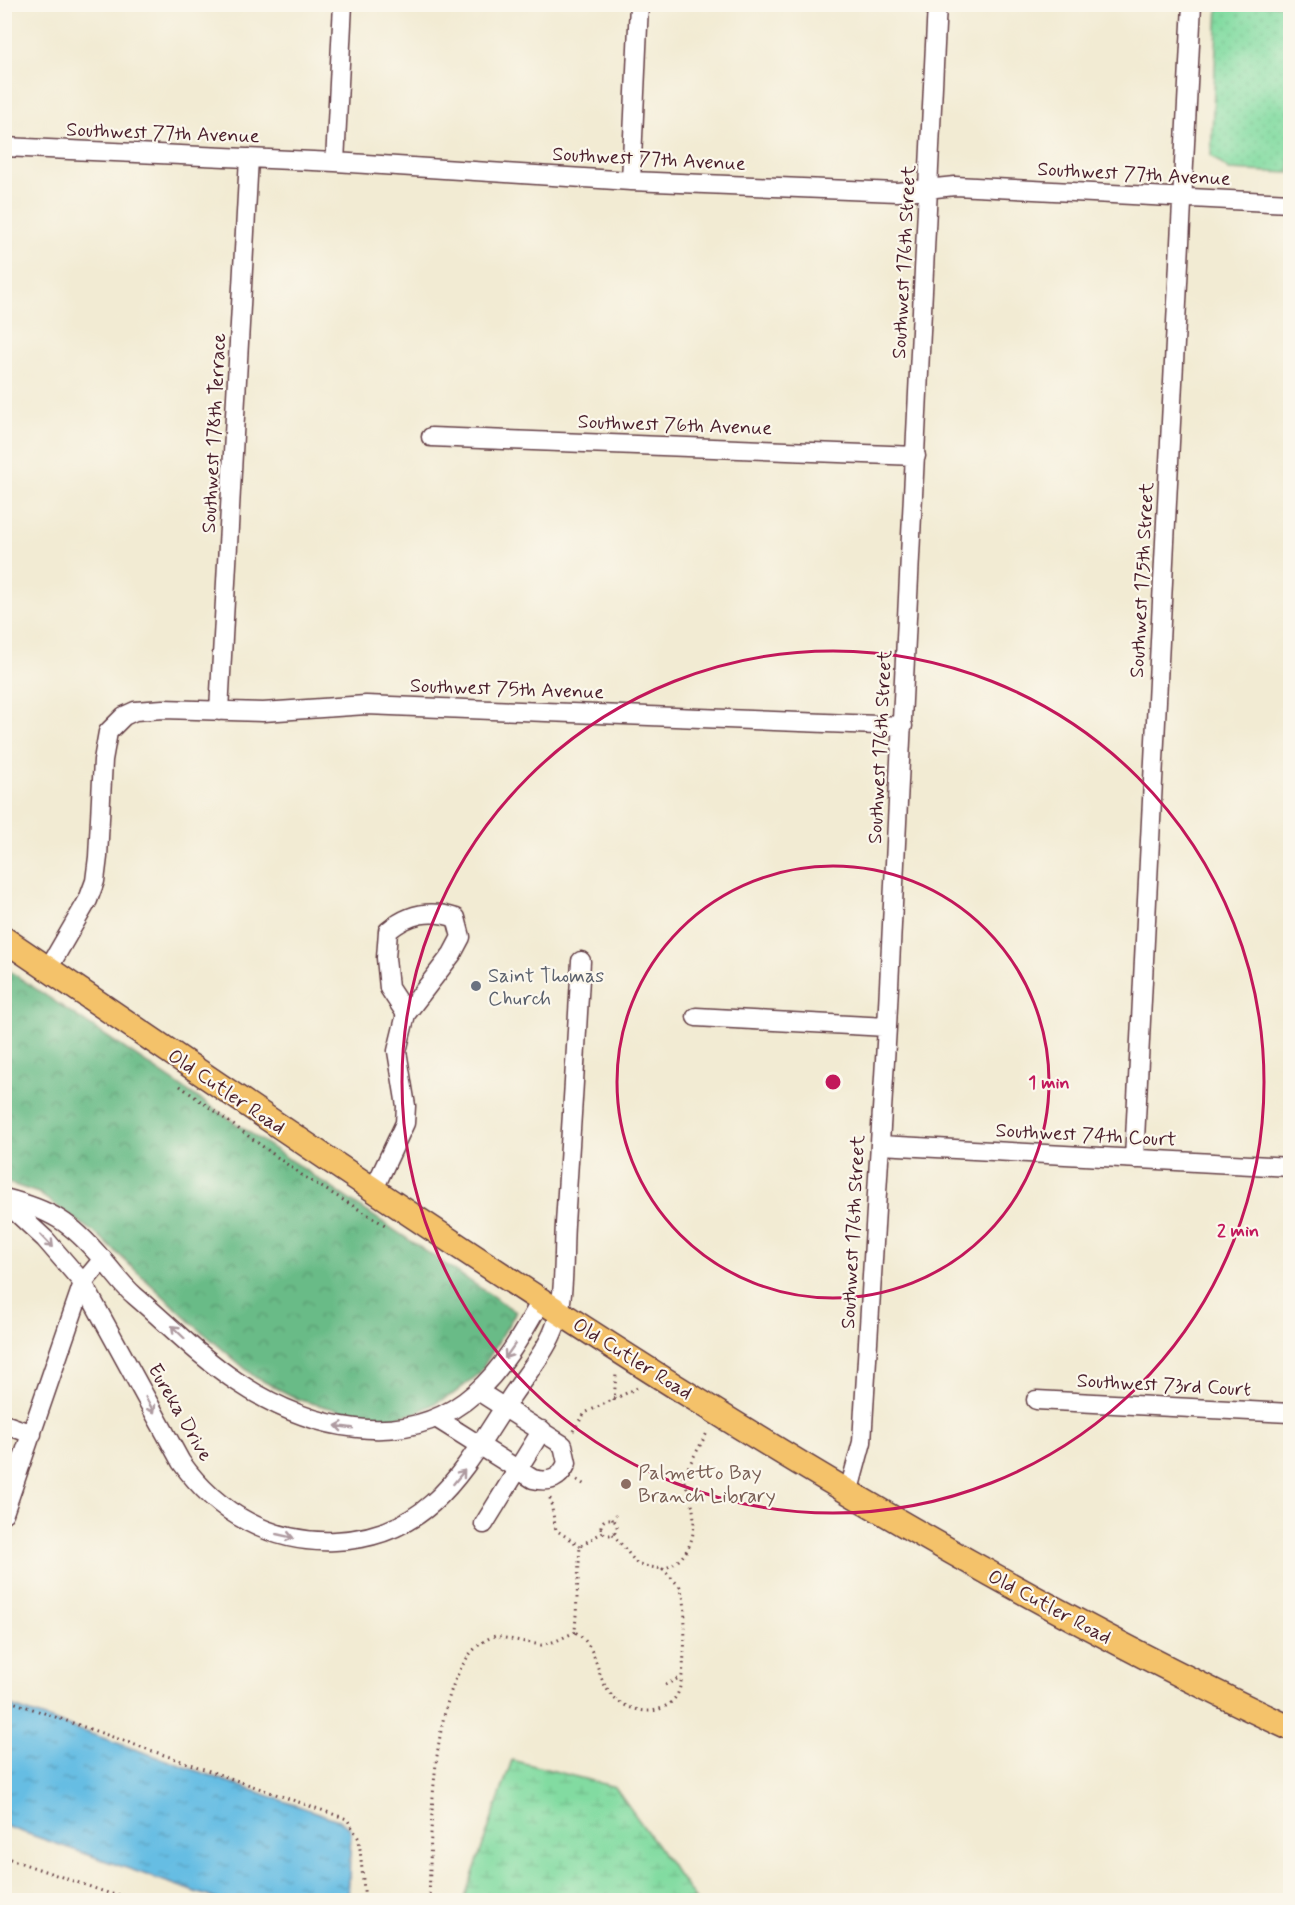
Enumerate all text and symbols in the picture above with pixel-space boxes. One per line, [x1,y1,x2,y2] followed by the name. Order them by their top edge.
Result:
[66,117,260,150] street label: Southwest 77th Avenue
[552,141,746,178] street label: Southwest 77th Avenue
[1037,156,1231,193] street label: Southwest 77th Avenue
[886,164,923,360] street label: Southwest 176th Street
[196,332,233,534] street label: Southwest 178th Terrace
[577,409,773,442] street label: Southwest 76th Avenue
[1124,481,1161,679] street label: Southwest 175th Street
[862,649,899,845] street label: Southwest 176th Street
[410,673,605,706] street label: Southwest 75th Avenue
[488,963,604,1013] place label: Saint Thomas Church
[469,979,483,993] marker: Saint Thomas Church
[162,1043,290,1142] street label: Old Cutler Road
[1028,1071,1070,1095] text: 1 min
[823,1072,843,1092] centre of rings
[995,1117,1177,1154] street label: Southwest 74th Court
[835,1134,872,1330] street label: Southwest 176th Street
[1217,1219,1259,1243] text: 2 min
[39,1234,54,1249] one-way arrow
[567,1312,697,1407] street label: Old Cutler Road
[170,1325,185,1339] one-way arrow
[504,1342,516,1358] one-way arrow
[141,1359,219,1467] street label: Eureka Drive
[1076,1367,1252,1404] street label: Southwest 73rd Court
[144,1396,156,1413] one-way arrow
[335,1421,355,1432] one-way arrow
[638,1460,776,1510] place label: Palmetto Bay Branch Library
[452,1470,466,1485] one-way arrow
[619,1477,633,1491] marker: Palmetto Bay Branch Library
[275,1531,294,1543] one-way arrow
[983,1563,1116,1651] street label: Old Cutler Road

